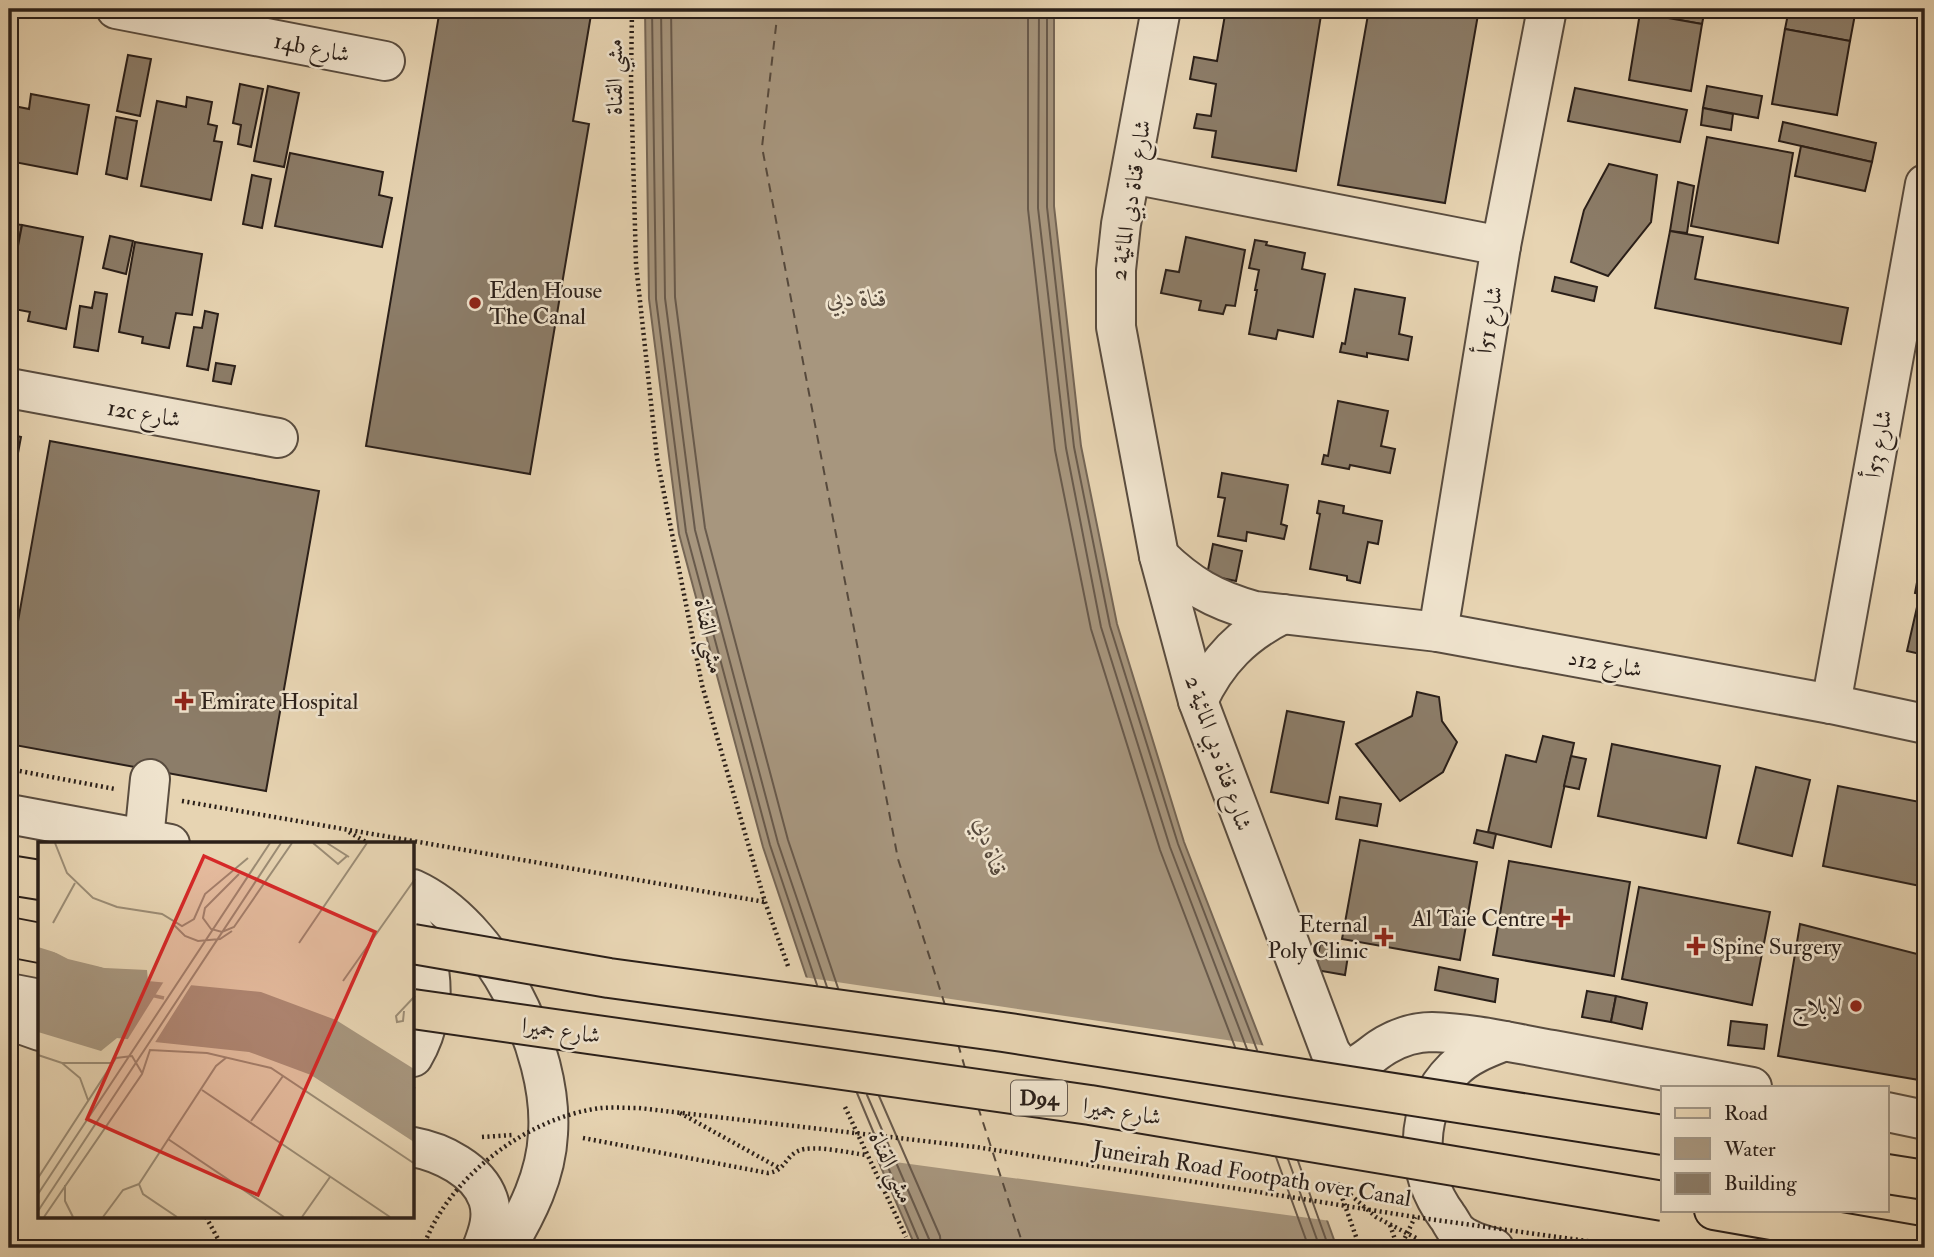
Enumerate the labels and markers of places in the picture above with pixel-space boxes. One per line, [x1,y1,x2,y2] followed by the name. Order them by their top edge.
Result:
[489,276,603,331] place label: Eden House The Canal
[467,295,483,311] marker: Eden House The Canal
[200,687,358,717] place label: Emirate Hospital
[174,691,194,711] marker: Emirate Hospital
[1410,904,1545,933] place label: Al Taie Centre
[1551,908,1571,928] marker: Al Taie Centre
[1267,910,1368,965] place label: Eternal Poly Clinic
[1374,927,1394,947] marker: Eternal Poly Clinic
[1712,932,1842,962] place label: Spine Surgery
[1686,936,1706,956] marker: Spine Surgery
[1792,992,1842,1027] place label: لابلاج
[1848,998,1864,1014] marker: لابلاج

